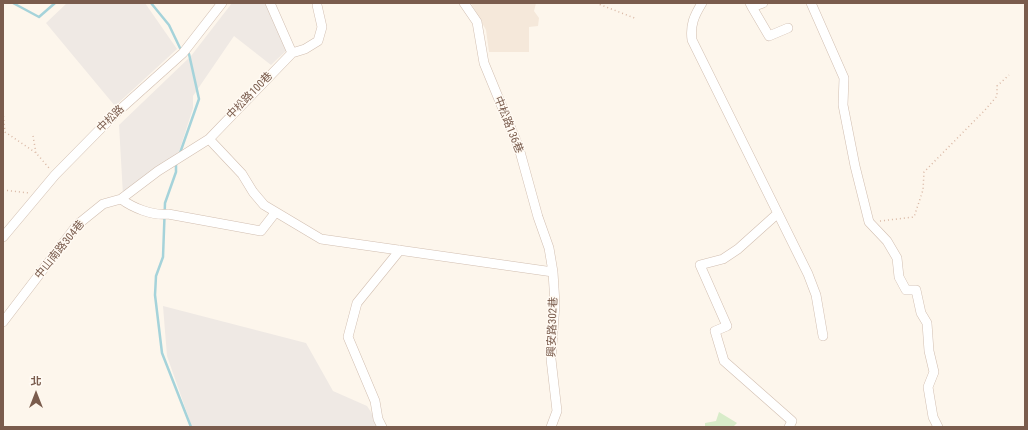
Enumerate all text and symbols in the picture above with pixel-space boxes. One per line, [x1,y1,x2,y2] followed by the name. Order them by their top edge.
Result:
[224,70,276,122] street label: 中松路100巷
[491,95,525,155] street label: 中松路136巷
[95,103,127,135] street label: 中松路
[32,218,88,282] street label: 中山南路304巷
[545,297,561,357] street label: 興安路302巷
[16,374,56,414] north arrow
[31,375,42,388] text: 北

